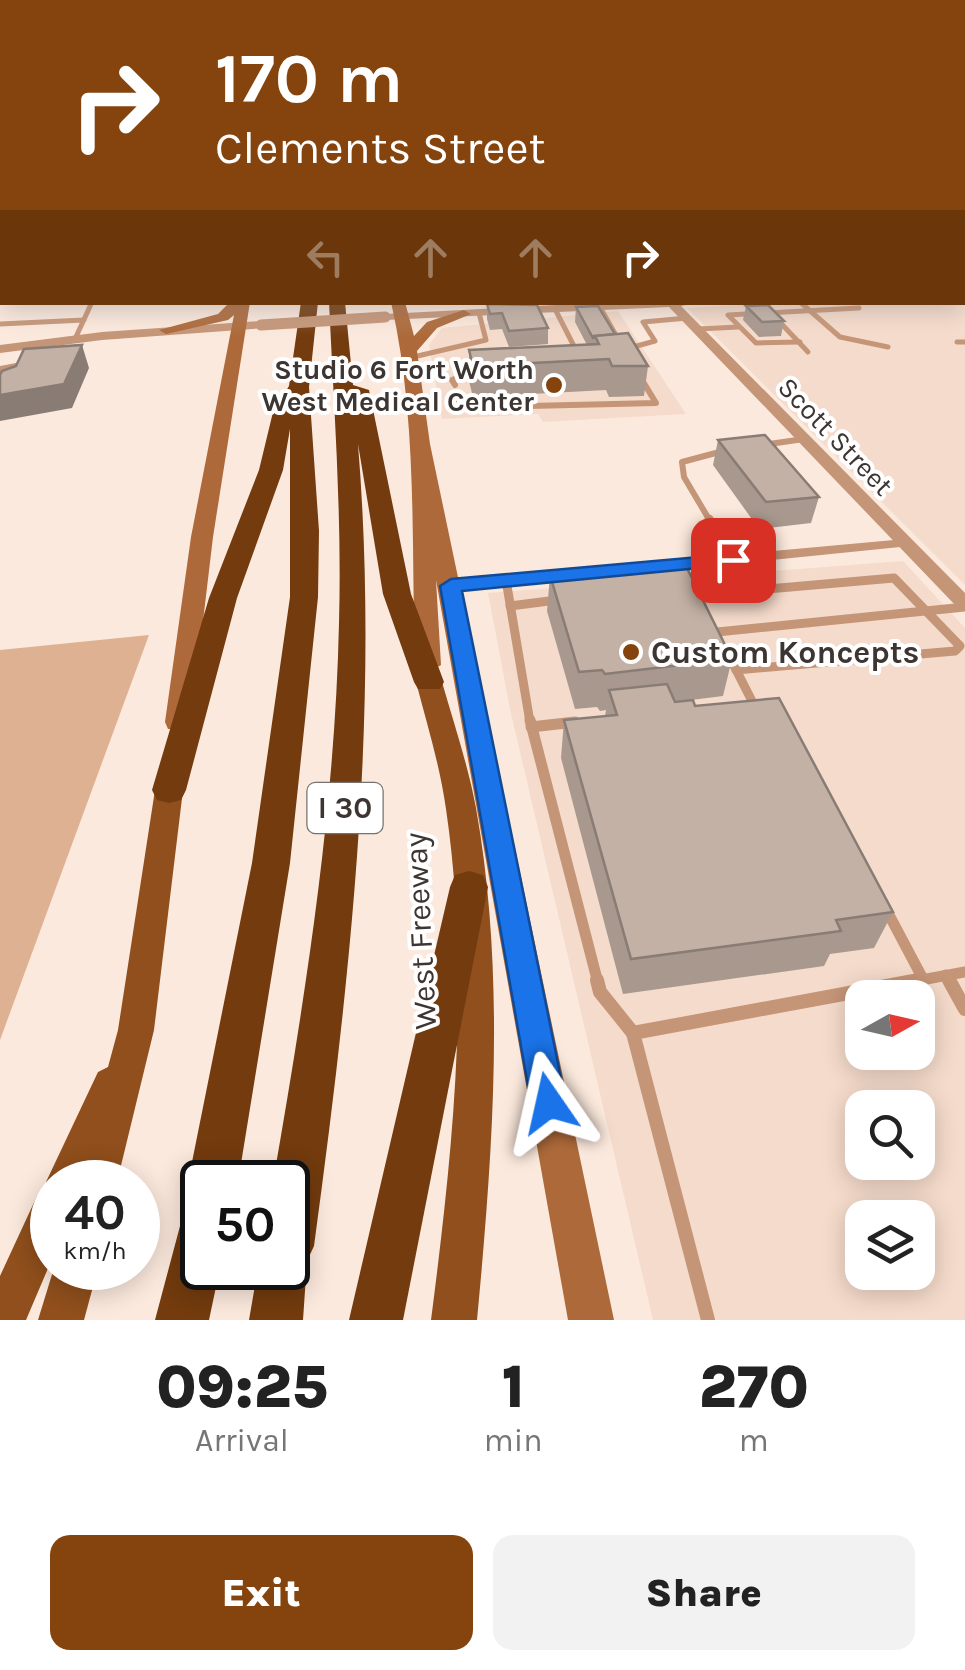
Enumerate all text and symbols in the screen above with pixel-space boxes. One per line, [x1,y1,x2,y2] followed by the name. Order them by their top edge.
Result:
[215,38,403,120] text: 170 m
[50,40,180,170] icon: right
[215,122,545,174] text: Clements Street
[298,230,353,285] icon: left
[403,230,458,285] icon: ahead
[508,230,563,285] icon: ahead
[613,230,668,285] icon: right
[261,353,534,418] place label: Studio 6 Fort Worth West Medical Center
[771,370,900,502] street label: Scott Street
[543,374,565,396] marker: Studio 6 Fort Worth West Medical Center
[691,518,776,603] pin
[706,533,761,588] icon: arrive
[651,634,919,671] place label: Custom Koncepts
[620,641,642,663] marker: Custom Koncepts
[308,783,382,833] road number: I 30
[397,831,444,1030] street label: West Freeway
[845,980,935,1070] north arrow
[845,980,935,1290] map controls
[497,1051,601,1155] position arrow
[845,1090,935,1180] button: search
[180,1160,310,1290] speed limit sign: 50
[64,1183,126,1242] text: 40
[845,1200,935,1290] button: layers
[63,1236,127,1265] text: km/h
[156,1352,328,1422] text: 09:25
[502,1352,525,1422] text: 1
[699,1352,809,1422] text: 270
[195,1422,289,1459] text: Arrival
[484,1422,543,1459] text: min
[739,1422,769,1459] text: m
[50,1535,473,1650] button: Exit
[493,1535,915,1650] button: Share

